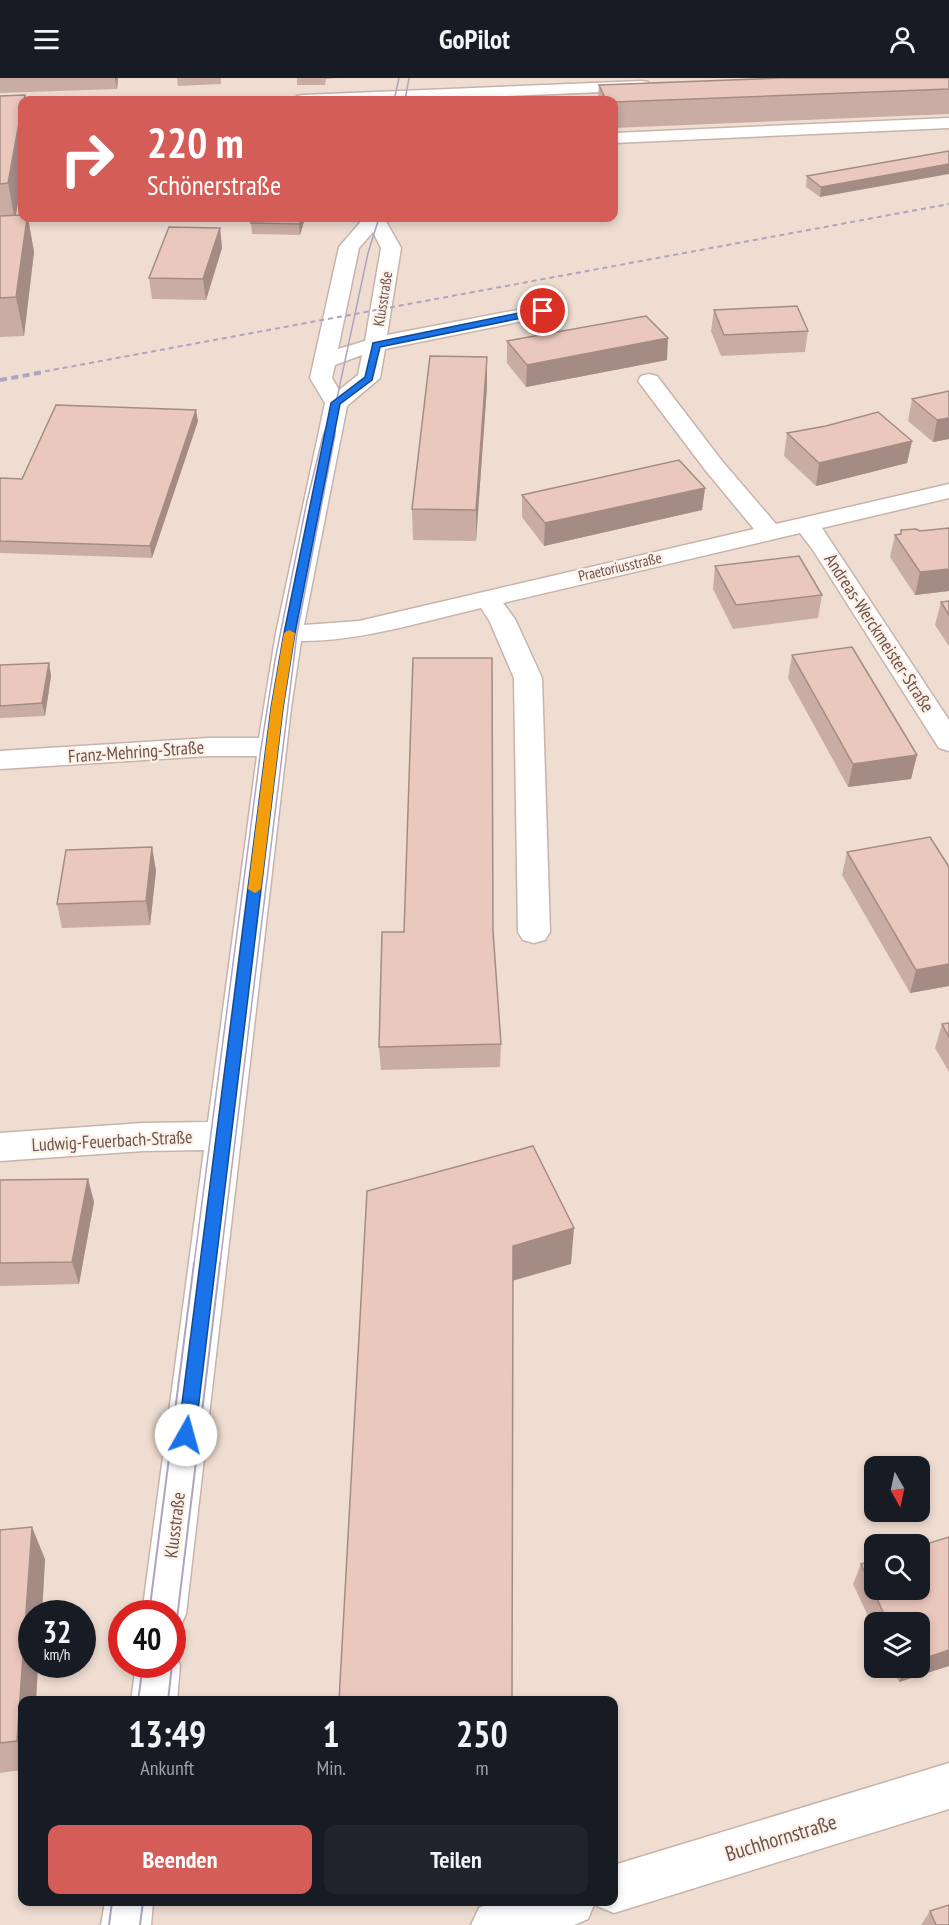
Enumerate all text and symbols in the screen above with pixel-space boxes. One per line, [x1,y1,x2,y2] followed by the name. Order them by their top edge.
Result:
[439,22,510,56] text: GoPilot
[30,23,63,56] icon: menu
[886,23,919,56] icon: person
[147,115,244,170] text: 220 m
[48,120,126,198] icon: right
[147,168,281,202] text: Schönerstraße
[369,270,396,328] street label: Klusstraße
[517,285,568,336] pin
[526,294,559,327] icon: arrive
[576,548,663,585] street label: Praetoriusstraße
[819,549,939,716] street label: Andreas-Werckmeister-Straße
[67,735,205,768] street label: Franz-Mehring-Straße
[31,1125,193,1156] street label: Ludwig-Feuerbach-Straße
[154,1403,218,1467] position arrow
[864,1456,930,1522] north arrow
[864,1456,930,1678] map controls
[159,1491,190,1559] street label: Klusstraße
[864,1534,930,1600] button: search
[108,1600,186,1678] speed limit sign: 40
[43,1612,71,1651] text: 32
[864,1612,930,1678] button: layers
[44,1645,70,1664] text: km/h
[128,1710,206,1757] text: 13:49
[323,1710,340,1757] text: 1
[456,1710,508,1757] text: 250
[140,1755,194,1781] text: Ankunft
[316,1755,346,1781] text: Min.
[475,1755,488,1781] text: m
[722,1808,840,1867] street label: Buchhornstraße
[48,1825,312,1894] button: Beenden
[324,1825,588,1894] button: Teilen

